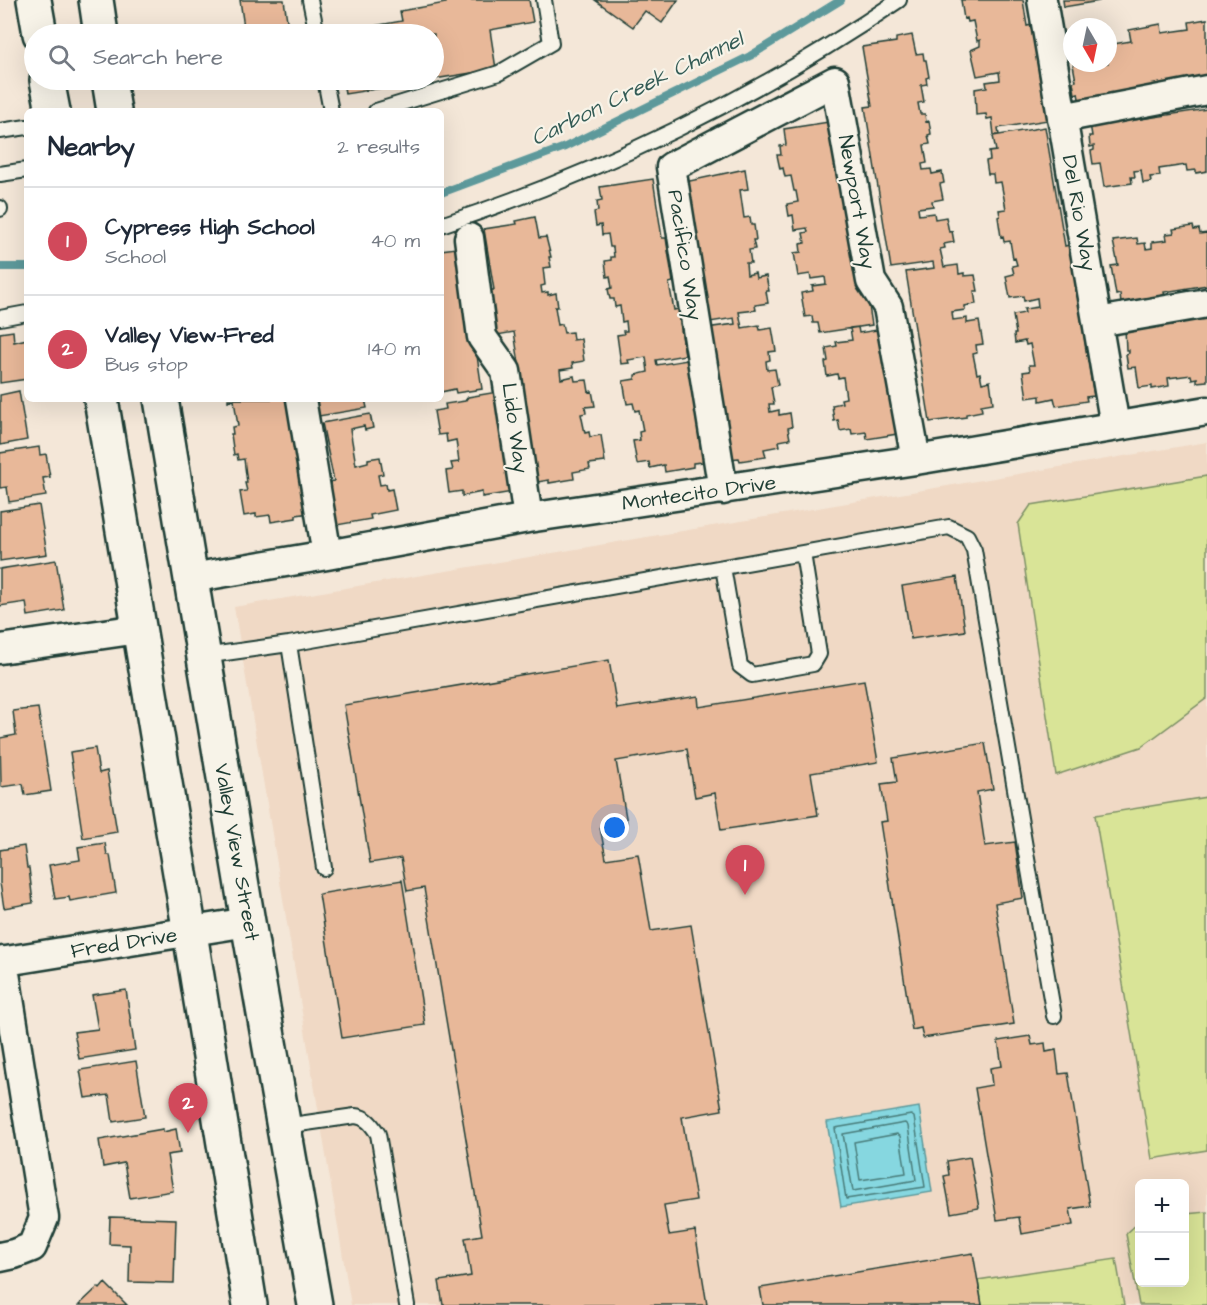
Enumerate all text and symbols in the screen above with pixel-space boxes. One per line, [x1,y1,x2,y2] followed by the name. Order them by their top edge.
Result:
[1063,18,1117,72] north arrow
[526,23,750,154] water label: Carbon Creek Channel
[24,24,444,90] search box
[45,41,78,74] icon: search
[93,42,223,73] text: Search here
[48,129,135,165] text: Nearby
[337,133,420,161] text: 2 results
[829,133,883,272] street label: Newport Way
[1053,153,1104,274] street label: Del Rio Way
[658,188,710,323] street label: Pacifico Way
[105,212,315,243] text: Cypress High School
[66,227,69,255] text: 1
[370,227,420,255] text: 40 m
[105,243,166,271] text: School
[105,320,274,351] text: Valley View-Fred
[62,335,73,363] text: 2
[368,335,420,363] text: 140 m
[105,351,188,379] text: Bus stop
[492,381,536,476] street label: Lido Way
[620,468,778,518] street label: Montecito Drive
[205,761,267,944] street label: Valley View Street
[600,813,629,842] your location
[726,846,764,895] pin: 1
[69,920,179,966] street label: Fred Drive
[168,1084,207,1133] pin: 2
[1135,1179,1189,1287] map controls
[1135,1179,1189,1233] button: +
[1135,1233,1189,1287] button: −

